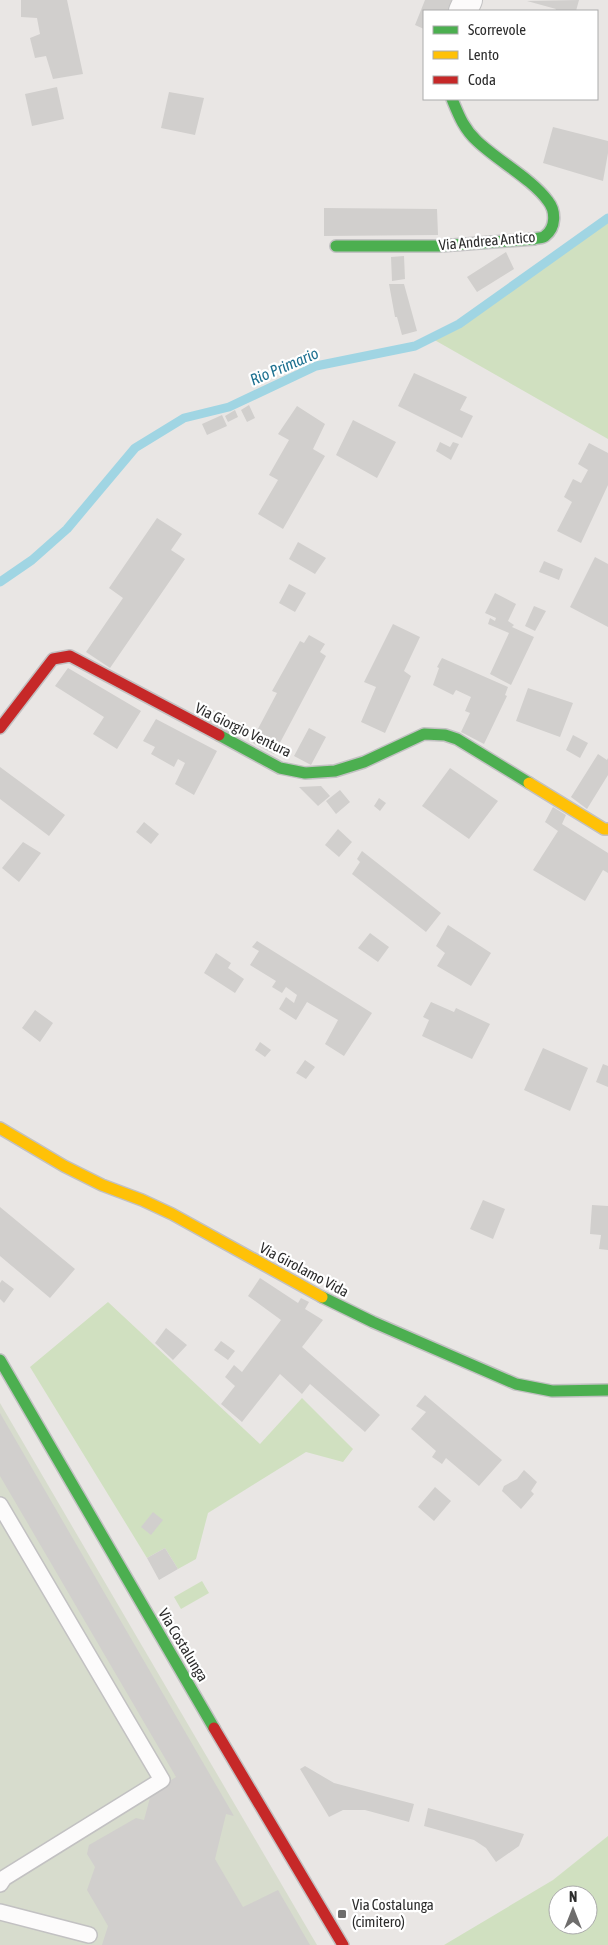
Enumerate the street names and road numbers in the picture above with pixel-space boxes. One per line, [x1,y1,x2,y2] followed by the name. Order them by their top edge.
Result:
[438,228,536,253] street label: Via Andrea Antico
[192,699,294,760] street label: Via Giorgio Ventura
[257,1239,352,1300] street label: Via Girolamo Vida
[155,1605,212,1684] street label: Via Costalunga

